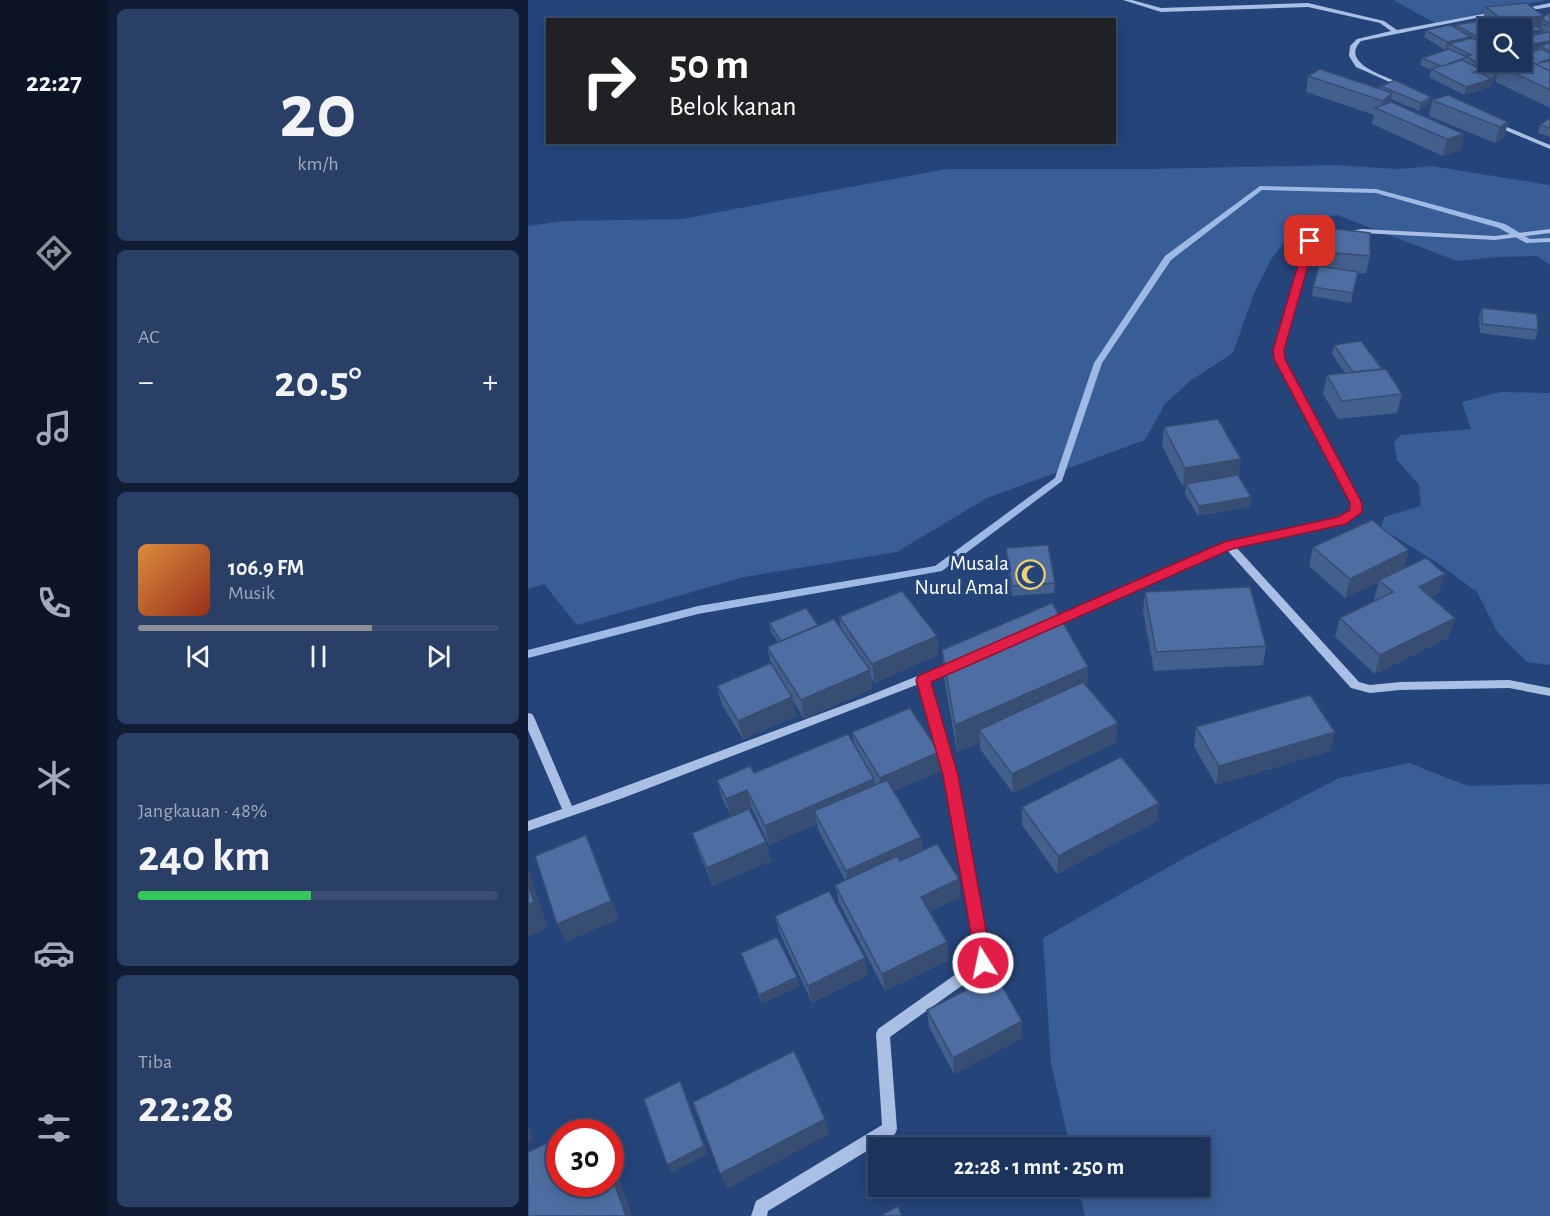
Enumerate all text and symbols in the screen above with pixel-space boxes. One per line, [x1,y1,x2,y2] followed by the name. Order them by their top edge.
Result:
[1478,18,1532,72] map controls
[1478,18,1532,72] button: search
[570,42,648,120] icon: right
[669,44,749,86] text: 50 m
[26,69,82,96] text: 22:27
[279,74,357,152] text: 20
[669,93,796,120] text: Belok kanan
[297,154,339,174] text: km/h
[1284,215,1335,266] pin
[1293,224,1326,257] icon: arrive
[33,232,75,274] icon: directions
[138,327,160,347] text: AC
[274,360,362,405] text: 20.5°
[138,366,154,399] text: −
[482,366,498,399] text: +
[33,407,75,449] icon: music
[915,553,1009,598] place label: Musala Nurul Amal
[228,557,304,579] text: 106.9 FM
[1014,559,1046,591] mosque icon: Musala Nurul Amal
[33,582,75,624] icon: phone
[228,583,275,603] text: Musik
[182,640,215,673] icon: previous
[302,640,335,673] icon: pause
[422,640,455,673] icon: next
[33,757,75,799] icon: climate
[138,801,267,821] text: Jangkauan · 48%
[138,834,271,879] text: 240 km
[951,931,1015,995] position arrow
[33,932,75,974] icon: car
[138,1052,172,1072] text: Tiba
[138,1085,234,1130] text: 22:28
[33,1107,75,1149] icon: filters
[546,1119,624,1197] speed limit sign: 30
[954,1156,1124,1178] text: 22:28 · 1 mnt · 250 m

